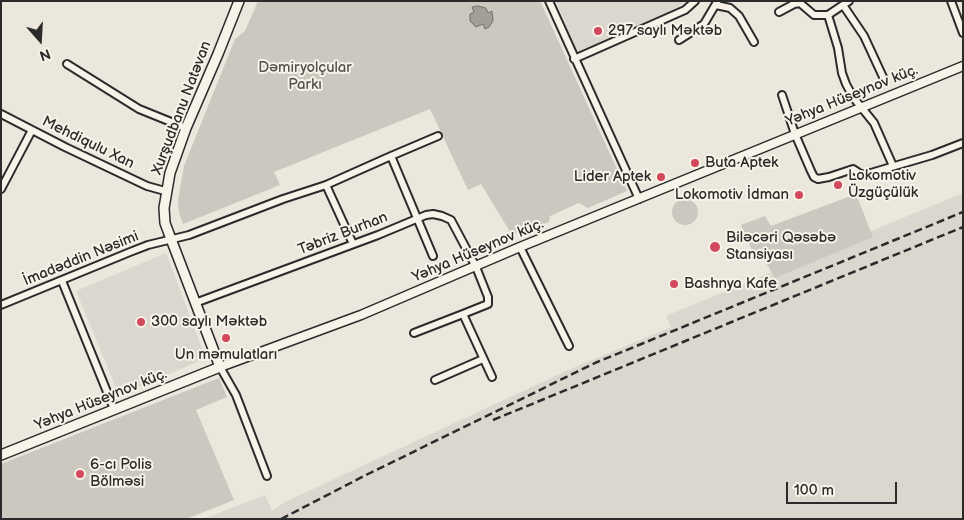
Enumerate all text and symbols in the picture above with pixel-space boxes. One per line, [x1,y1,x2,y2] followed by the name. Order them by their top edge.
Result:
[15,15,65,65] north arrow
[608,22,722,40] place label: 297 saylı Məktəb
[592,25,604,37] marker: 297 saylı Məktəb
[148,39,216,177] street label: Xurşudbanu Natəvan
[37,45,53,64] text: N
[258,59,352,94] park label: Dəmiryolçular Parkı
[783,61,921,131] street label: Yəhya Hüseynov küç.
[39,113,137,173] street label: Mehdiqulu Xan
[705,154,778,172] place label: Buta Aptek
[689,157,701,169] marker: Buta Aptek
[848,167,918,202] place label: Lokomotiv Üzgüçülük
[574,168,651,186] place label: Lider Aptek
[655,171,667,183] marker: Lider Aptek
[832,179,844,191] marker: Lokomotiv Üzgüçülük
[675,186,789,204] place label: Lokomotiv İdman
[793,189,805,201] marker: Lokomotiv İdman
[296,209,390,259] street label: Təbriz Burhan
[410,215,546,287] street label: Yəhya Hüseynov küç.
[21,228,141,290] street label: İmadəddin Nəsimi
[726,229,836,264] place label: Biləcəri Qəsəbə Stansiyası
[708,240,722,254] marker: Biləcəri Qəsəbə Stansiyası
[684,275,777,293] place label: Bashnya Kafe
[668,278,680,290] marker: Bashnya Kafe
[151,313,267,331] place label: 300 saylı Məktəb
[135,316,147,328] marker: 300 saylı Məktəb
[220,332,232,344] marker: Un məmulatları
[175,346,277,364] place label: Un məmulatları
[32,365,170,435] street label: Yəhya Hüseynov küç.
[90,456,152,491] place label: 6-cı Polis Bölməsi
[74,468,86,480] marker: 6-cı Polis Bölməsi
[789,472,900,504] scale bar
[794,481,834,500] text: 100 m

